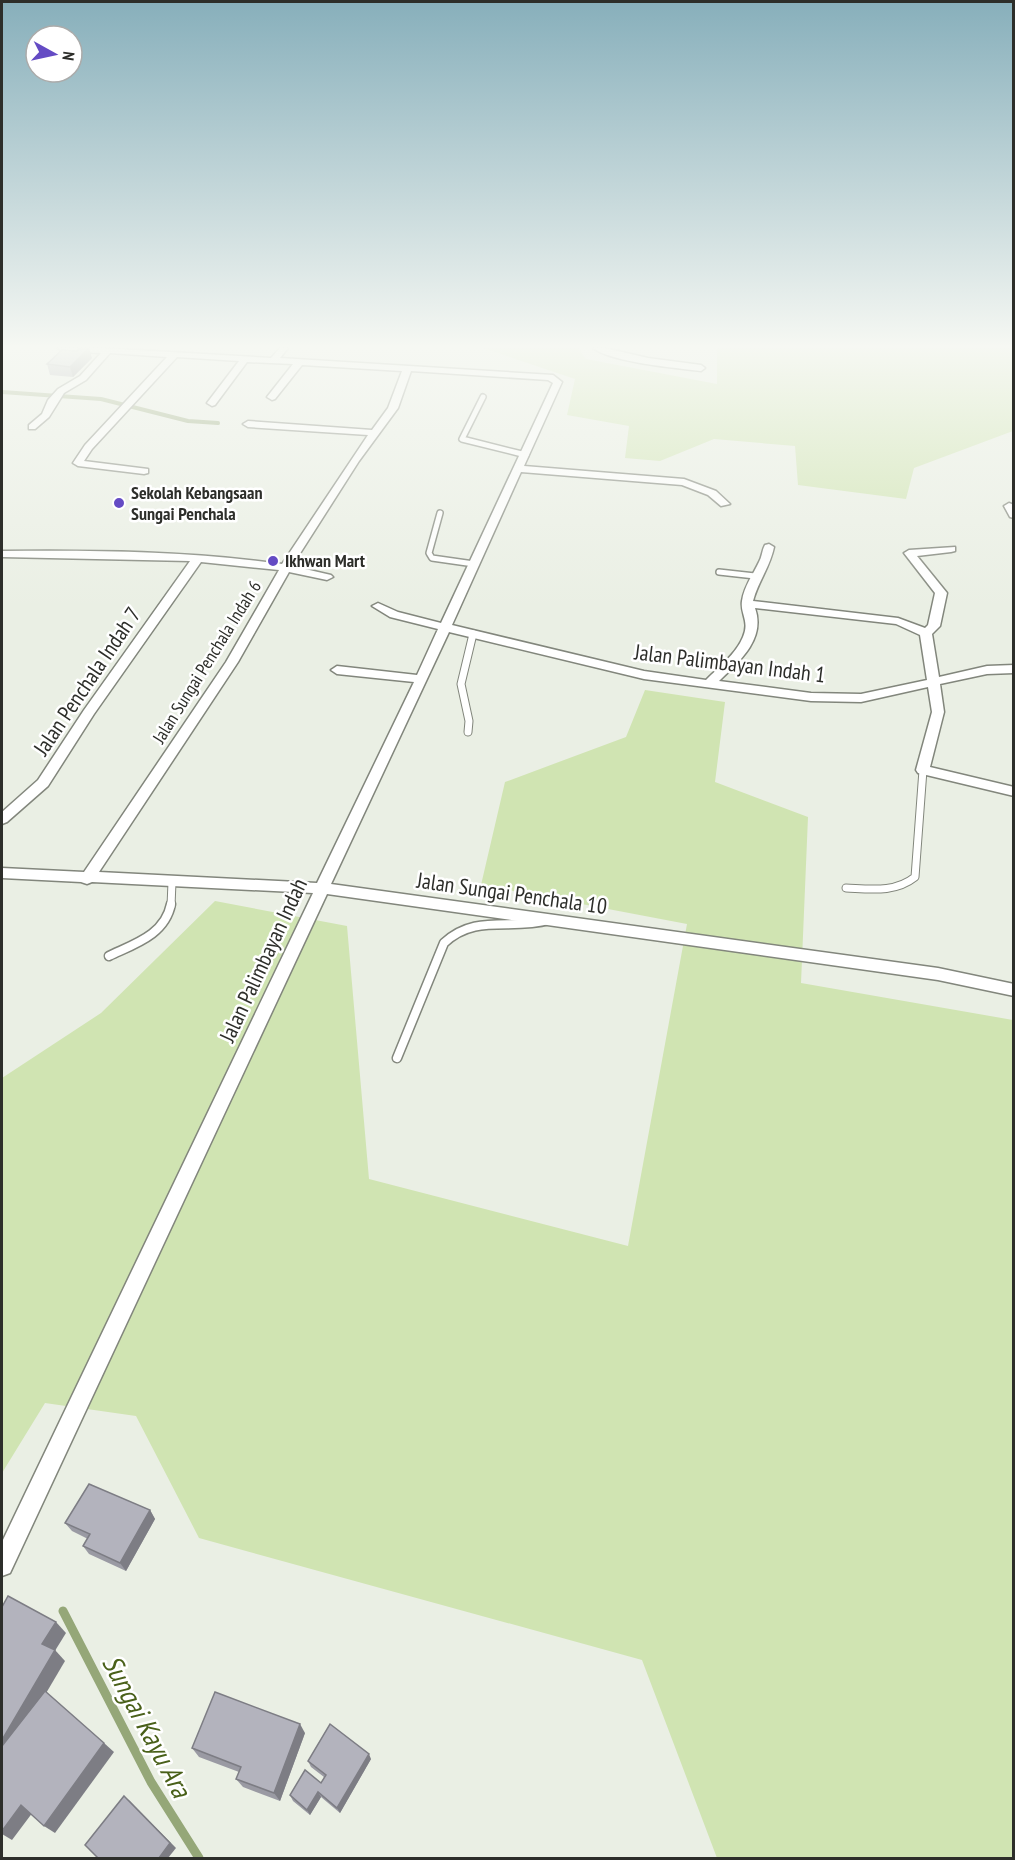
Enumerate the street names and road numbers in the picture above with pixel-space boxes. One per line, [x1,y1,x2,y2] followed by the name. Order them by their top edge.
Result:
[147,576,266,748] street label: Jalan Sungai Penchala Indah 6
[27,602,147,761] street label: Jalan Penchala Indah 7
[632,637,827,689] street label: Jalan Palimbayan Indah 1
[414,866,609,920] street label: Jalan Sungai Penchala 10
[212,874,313,1047] street label: Jalan Palimbayan Indah

